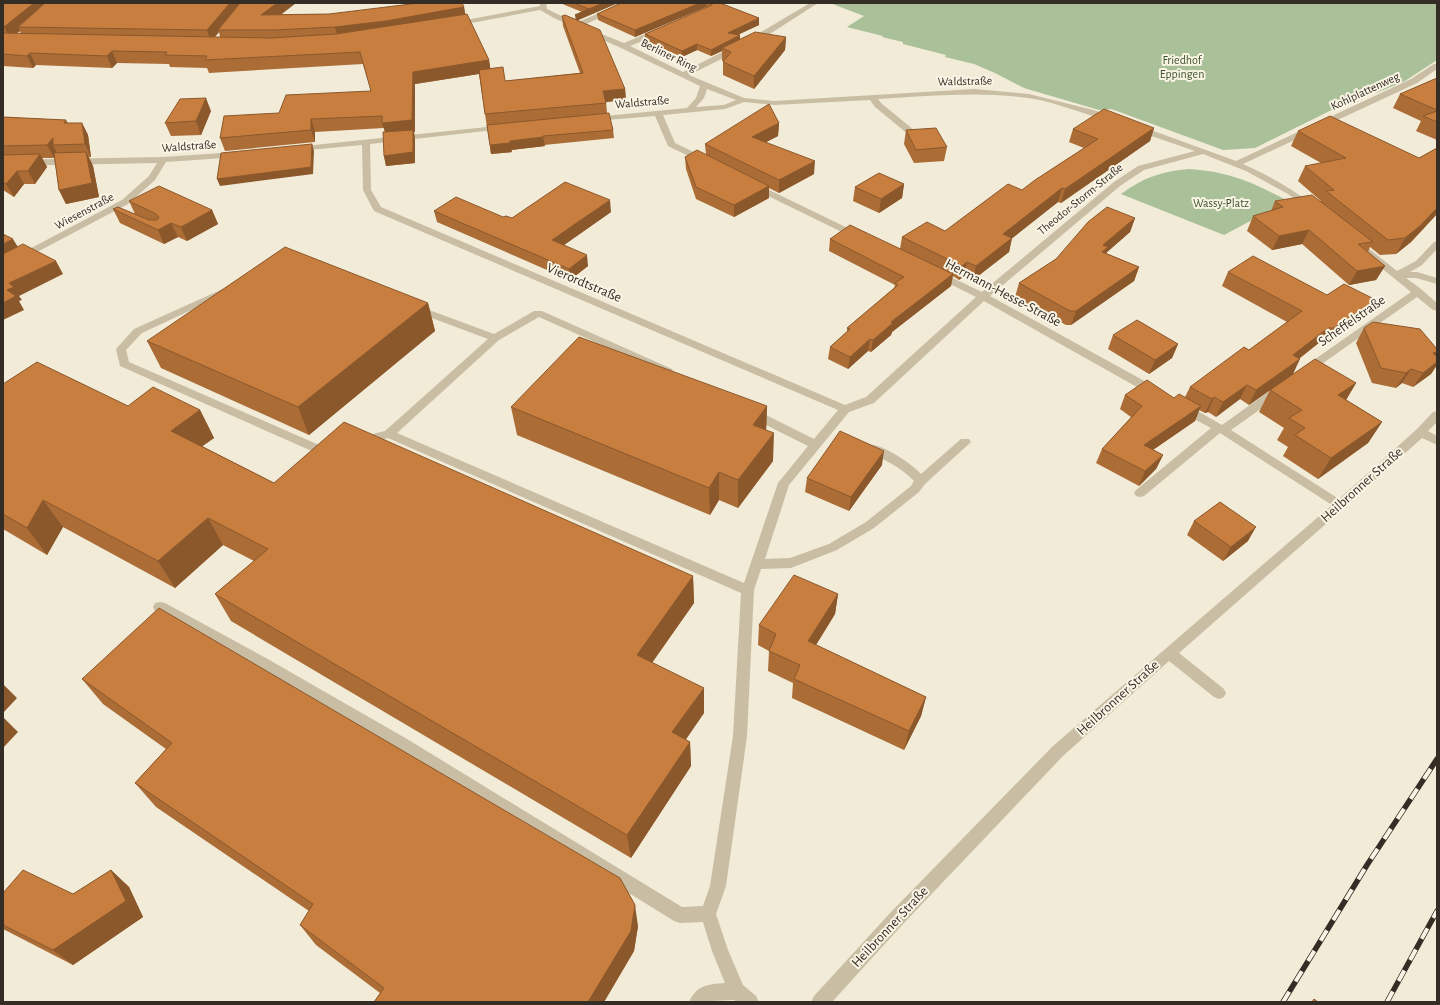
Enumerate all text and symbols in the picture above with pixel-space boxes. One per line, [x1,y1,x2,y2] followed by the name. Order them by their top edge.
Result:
[639,36,699,74] street label: Berliner Ring
[1160,54,1204,80] park label: Friedhof Eppingen
[1329,70,1401,112] street label: Kohlplattenweg
[938,75,992,87] street label: Waldstraße
[614,94,670,110] street label: Waldstraße
[161,138,217,154] street label: Waldstraße
[1035,161,1125,237] street label: Theodor-Storm-Straße
[52,190,116,232] street label: Wiesenstraße
[1193,197,1249,210] park label: Wassy-Platz
[943,257,1063,329] street label: Hermann-Hesse-Straße
[544,261,624,305] street label: Vierordtstraße
[1316,293,1388,349] street label: Scheffelstraße
[1318,445,1406,525] street label: Heilbronner Straße
[1074,658,1162,738] street label: Heilbronner Straße
[849,884,931,970] street label: Heilbronner Straße

